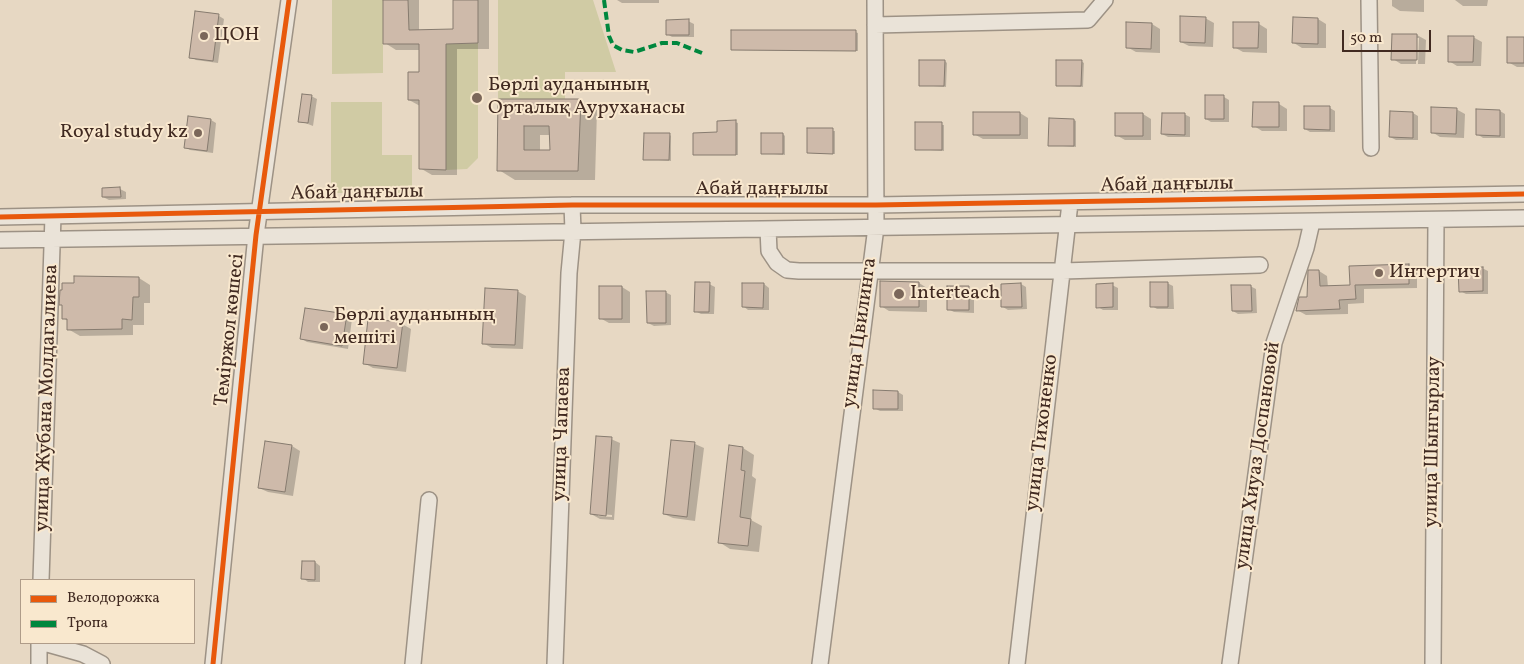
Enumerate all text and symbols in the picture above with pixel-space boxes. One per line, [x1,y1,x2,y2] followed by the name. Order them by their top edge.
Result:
[1344,20,1433,52] scale bar
[214,24,259,48] place label: ЦОН
[1350,28,1382,49] text: 50 m
[198,30,210,42] marker: ЦОН
[488,74,685,121] place label: Бөрлі ауданының Орталық Ауруханасы
[470,91,484,105] marker: Бөрлі ауданының Орталық Ауруханасы
[60,121,188,145] place label: Royal study kz
[192,127,204,139] marker: Royal study kz
[1100,173,1234,199] street label: Абай даңғылы
[696,178,828,202] street label: Абай даңғылы
[290,181,424,207] street label: Абай даңғылы
[211,252,251,408] street label: Теміржол көшесі
[839,256,883,410] street label: улица Цвилинга
[1389,261,1480,285] place label: Интертич
[31,264,65,532] street label: улица Жубана Молдагалиева
[1373,267,1385,279] marker: Интертич
[910,282,1000,306] place label: Interteach
[892,287,906,301] marker: Interteach
[334,304,495,351] place label: Бөрлі ауданының мешіті
[318,321,330,333] marker: Бөрлі ауданының мешіті
[1231,340,1287,572] street label: улица Хиуаз Доспановой
[1021,353,1065,513] street label: улица Тихоненко
[1421,356,1447,528] street label: улица Шынгырлау
[549,366,577,502] street label: улица Чапаева
[20,579,195,644] legend
[67,588,160,609] text: Велодорожка
[67,613,108,634] text: Тропа

